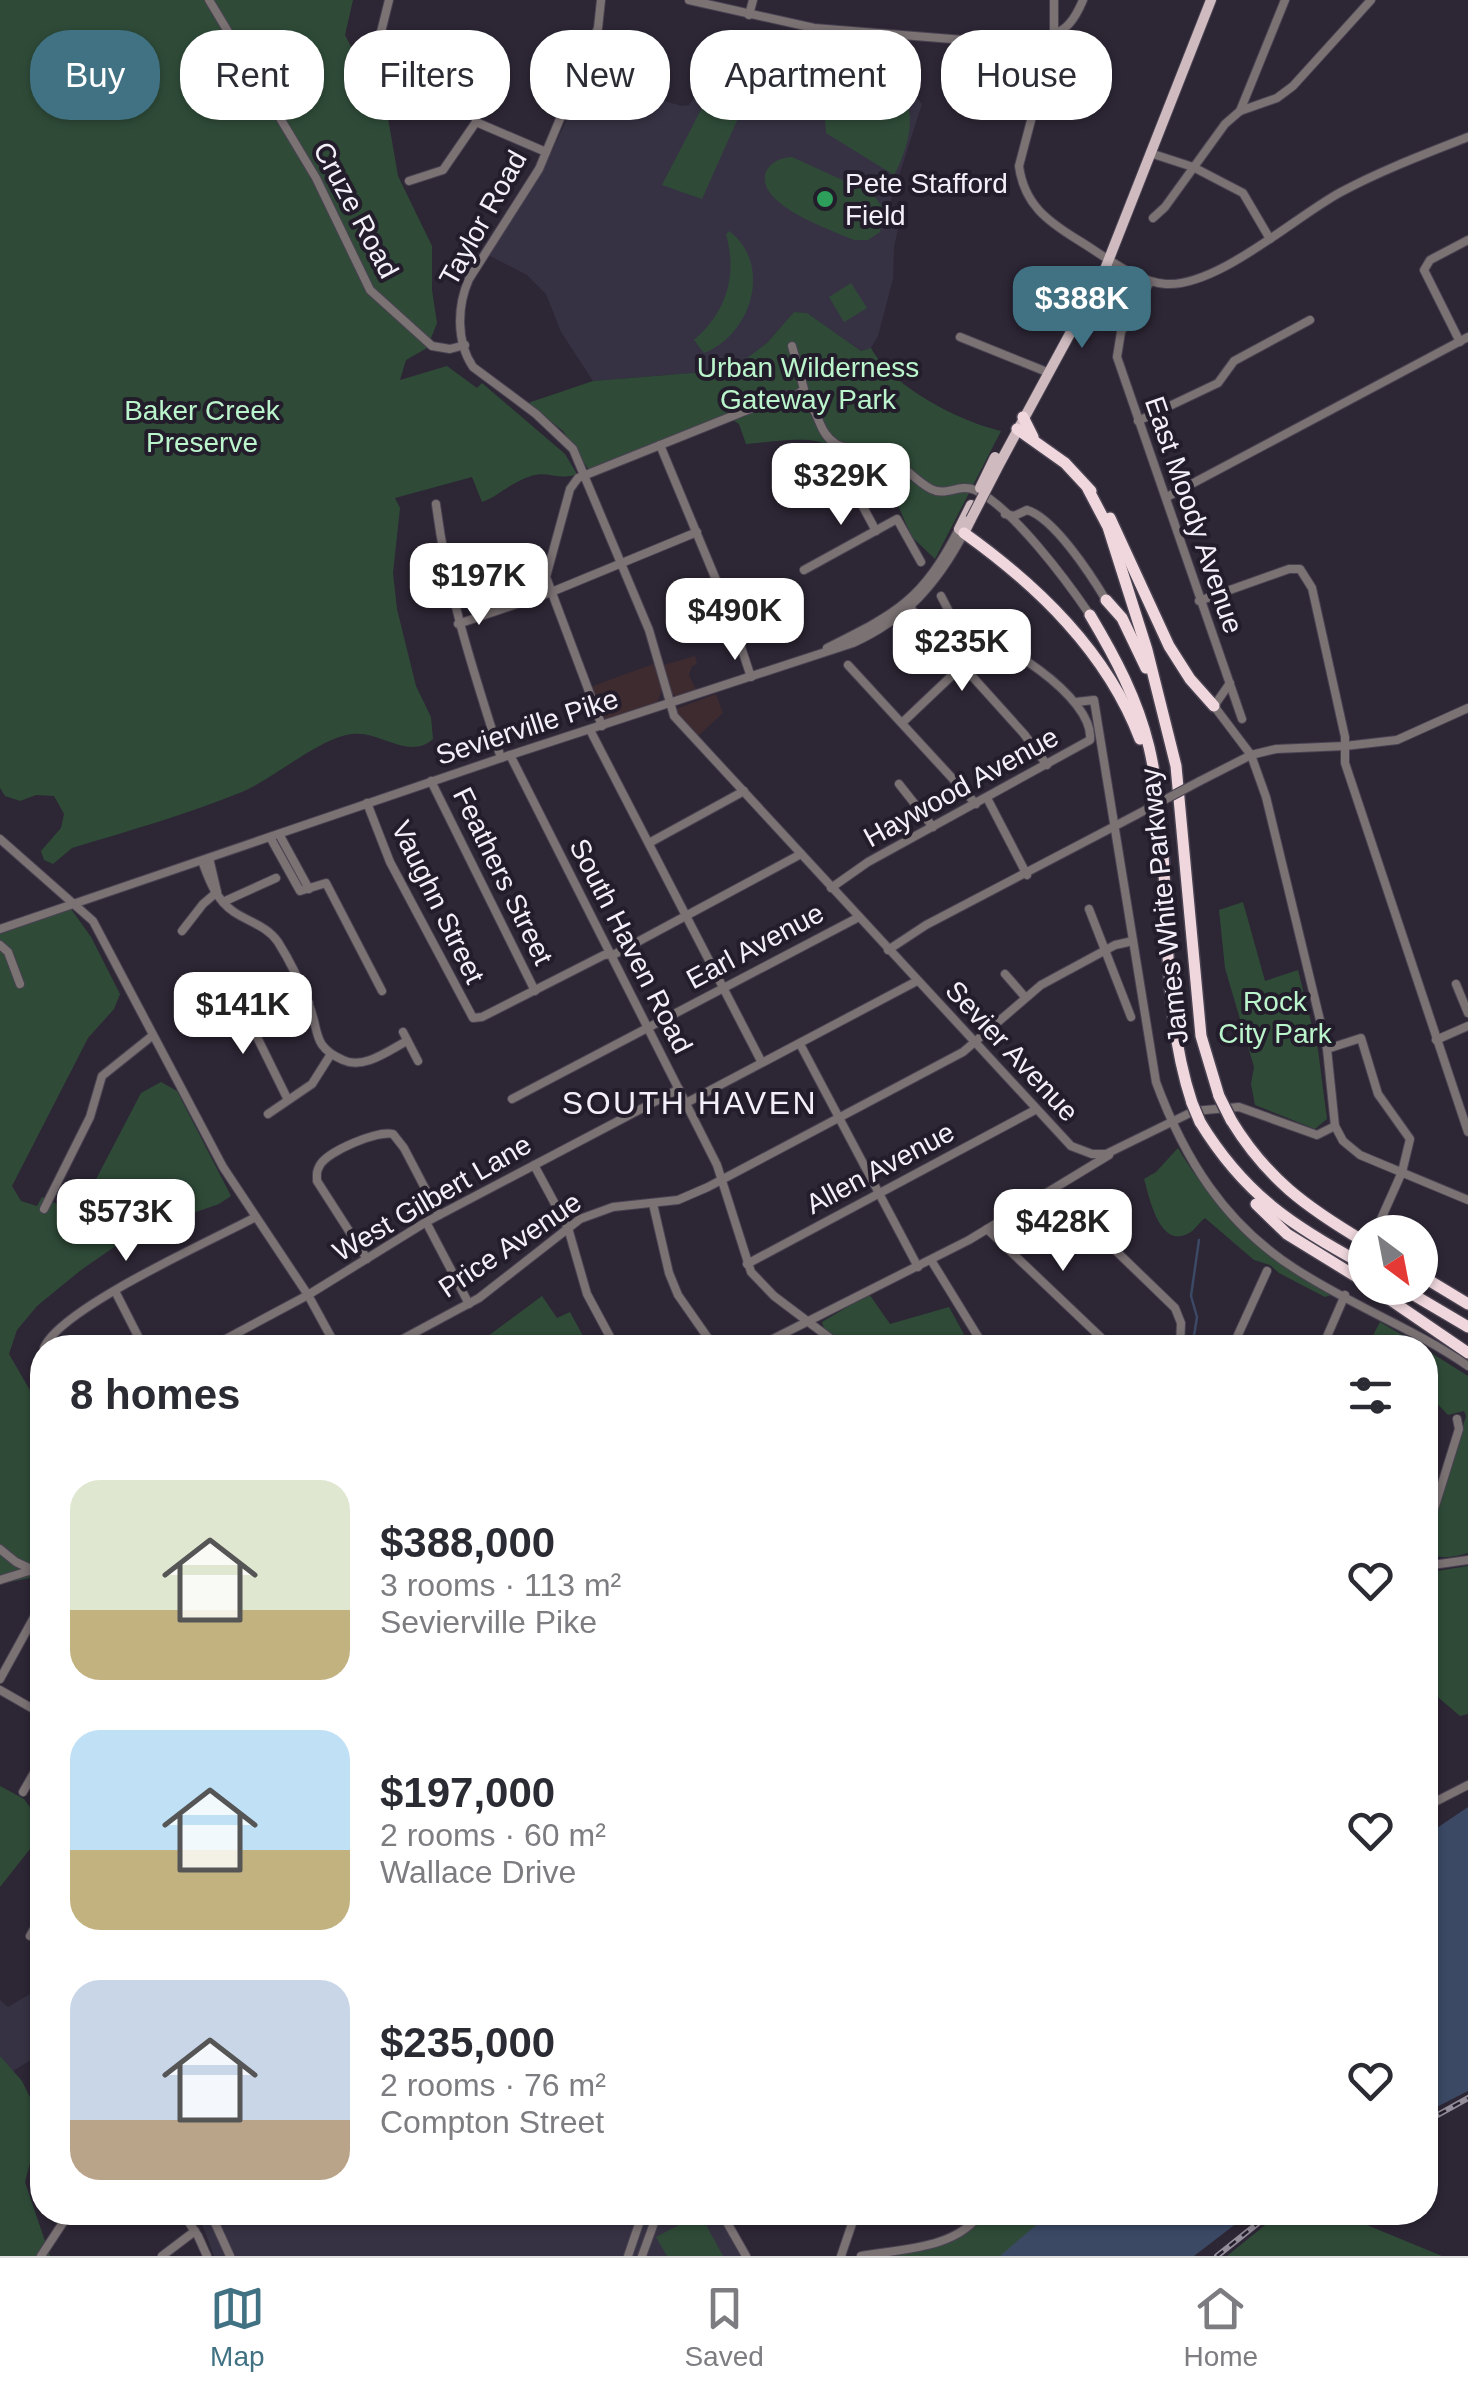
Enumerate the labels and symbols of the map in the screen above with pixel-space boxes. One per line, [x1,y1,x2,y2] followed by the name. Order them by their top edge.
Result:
[307,137,405,283] street label: Cruze Road
[433,145,533,291] street label: Taylor Road
[845,168,1008,231] place label: Pete Stafford Field
[814,188,836,210] marker: Pete Stafford Field
[1012,266,1152,351] pin: $388K
[697,352,919,415] park label: Urban Wilderness Gateway Park
[1139,392,1249,638] street label: East Moody Avenue
[124,395,281,458] park label: Baker Creek Preserve
[771,443,911,528] pin: $329K
[409,543,549,628] pin: $197K
[665,578,805,663] pin: $490K
[892,609,1032,694] pin: $235K
[432,683,622,771] street label: Sevierville Pike
[858,721,1064,853] street label: Haywood Avenue
[1134,767,1194,1045] street label: James White Parkway
[447,782,559,970] street label: Feathers Street
[385,816,491,989] street label: Vaughn Street
[563,834,699,1058] street label: South Haven Road
[681,897,829,995] street label: Earl Avenue
[173,972,313,1057] pin: $141K
[939,975,1085,1127] street label: Sevier Avenue
[1218,986,1333,1049] park label: Rock City Park
[562,1085,818,1121] district label: SOUTH HAVEN
[801,1116,959,1220] street label: Allen Avenue
[327,1129,537,1267] street label: West Gilbert Lane
[56,1179,196,1264] pin: $573K
[433,1186,587,1304] street label: Price Avenue
[993,1189,1133,1274] pin: $428K
[1348,1215,1438,1305] north arrow

